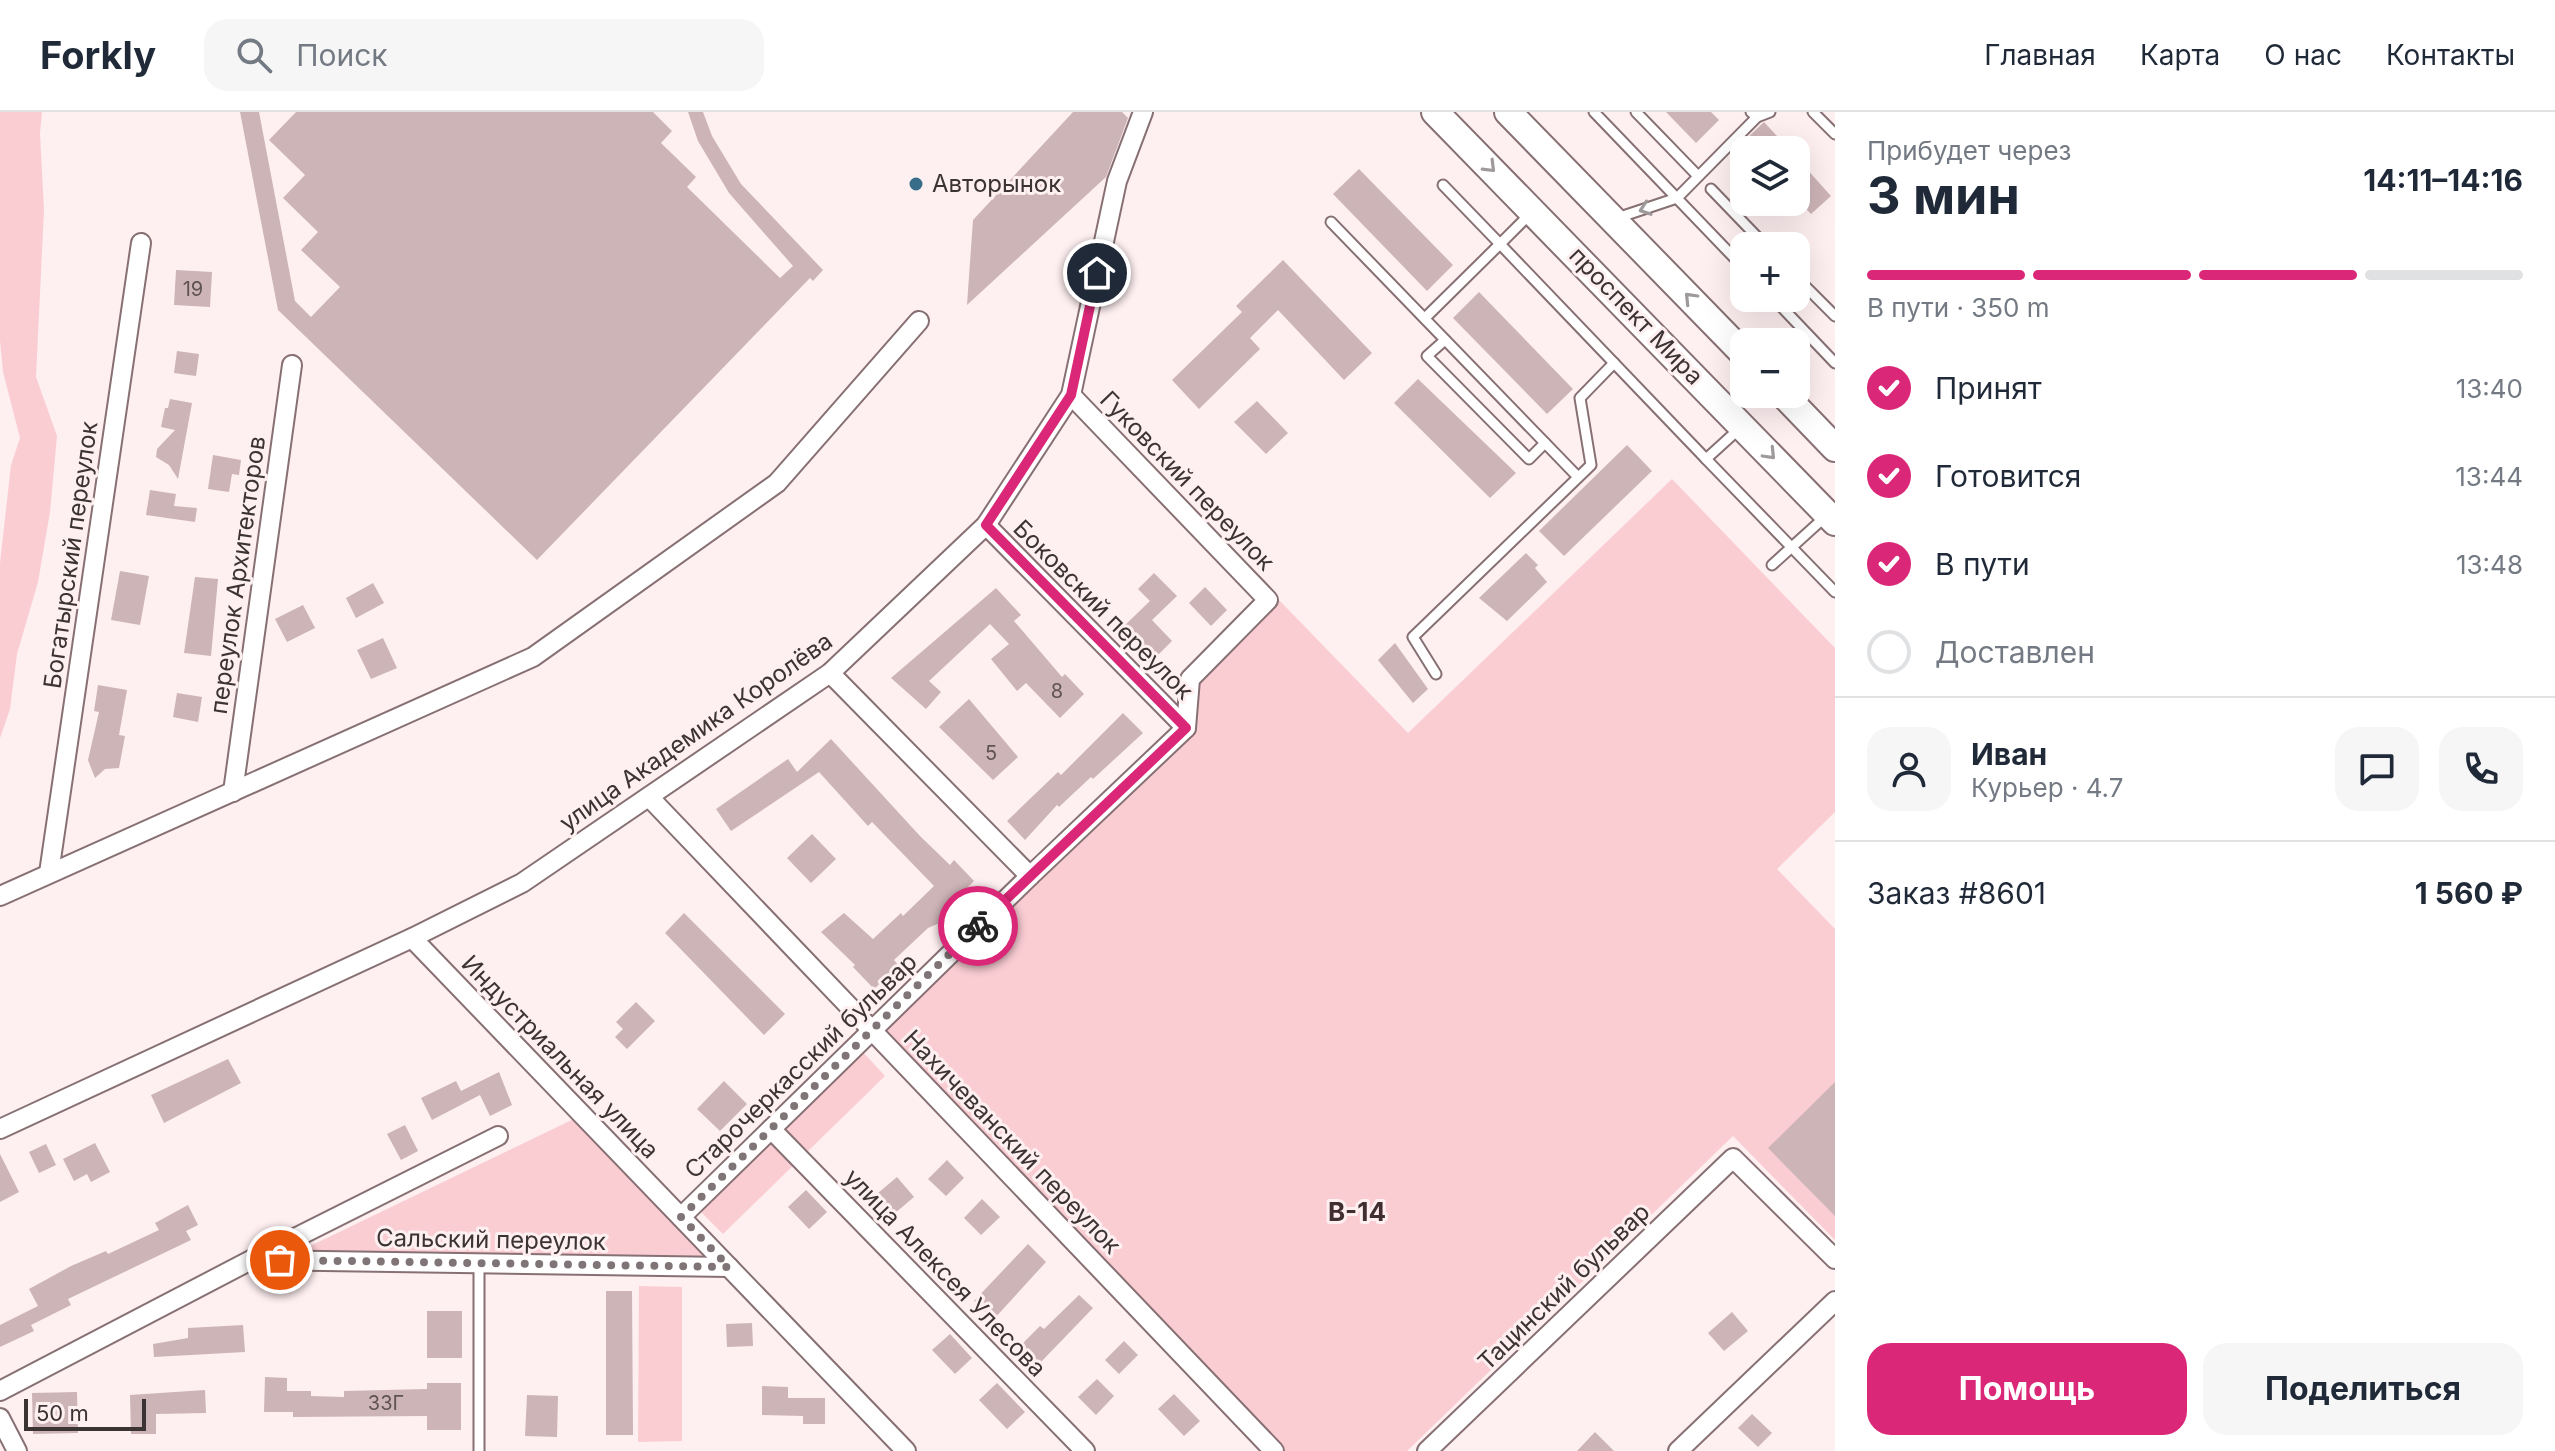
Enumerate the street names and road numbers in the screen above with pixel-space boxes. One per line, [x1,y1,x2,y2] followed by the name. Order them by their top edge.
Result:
[1563,241,1709,391] street label: проспект Мира
[1094,385,1280,576] street label: Гуковский переулок
[37,419,104,690] street label: Богатырский переулок
[204,434,271,716] street label: переулок Архитекторов
[1008,514,1199,705] street label: Боковский переулок
[554,626,838,837] street label: улица Академика Королёва
[678,947,923,1184] street label: Старочеркасский бульвар
[456,949,665,1164] street label: Индустриальная улица
[898,1024,1127,1259] street label: Нахичеванский переулок
[839,1163,1052,1383] street label: улица Алексея Улесова
[1472,1197,1655,1376] street label: Тацинский бульвар
[376,1223,606,1256] street label: Сальский переулок

